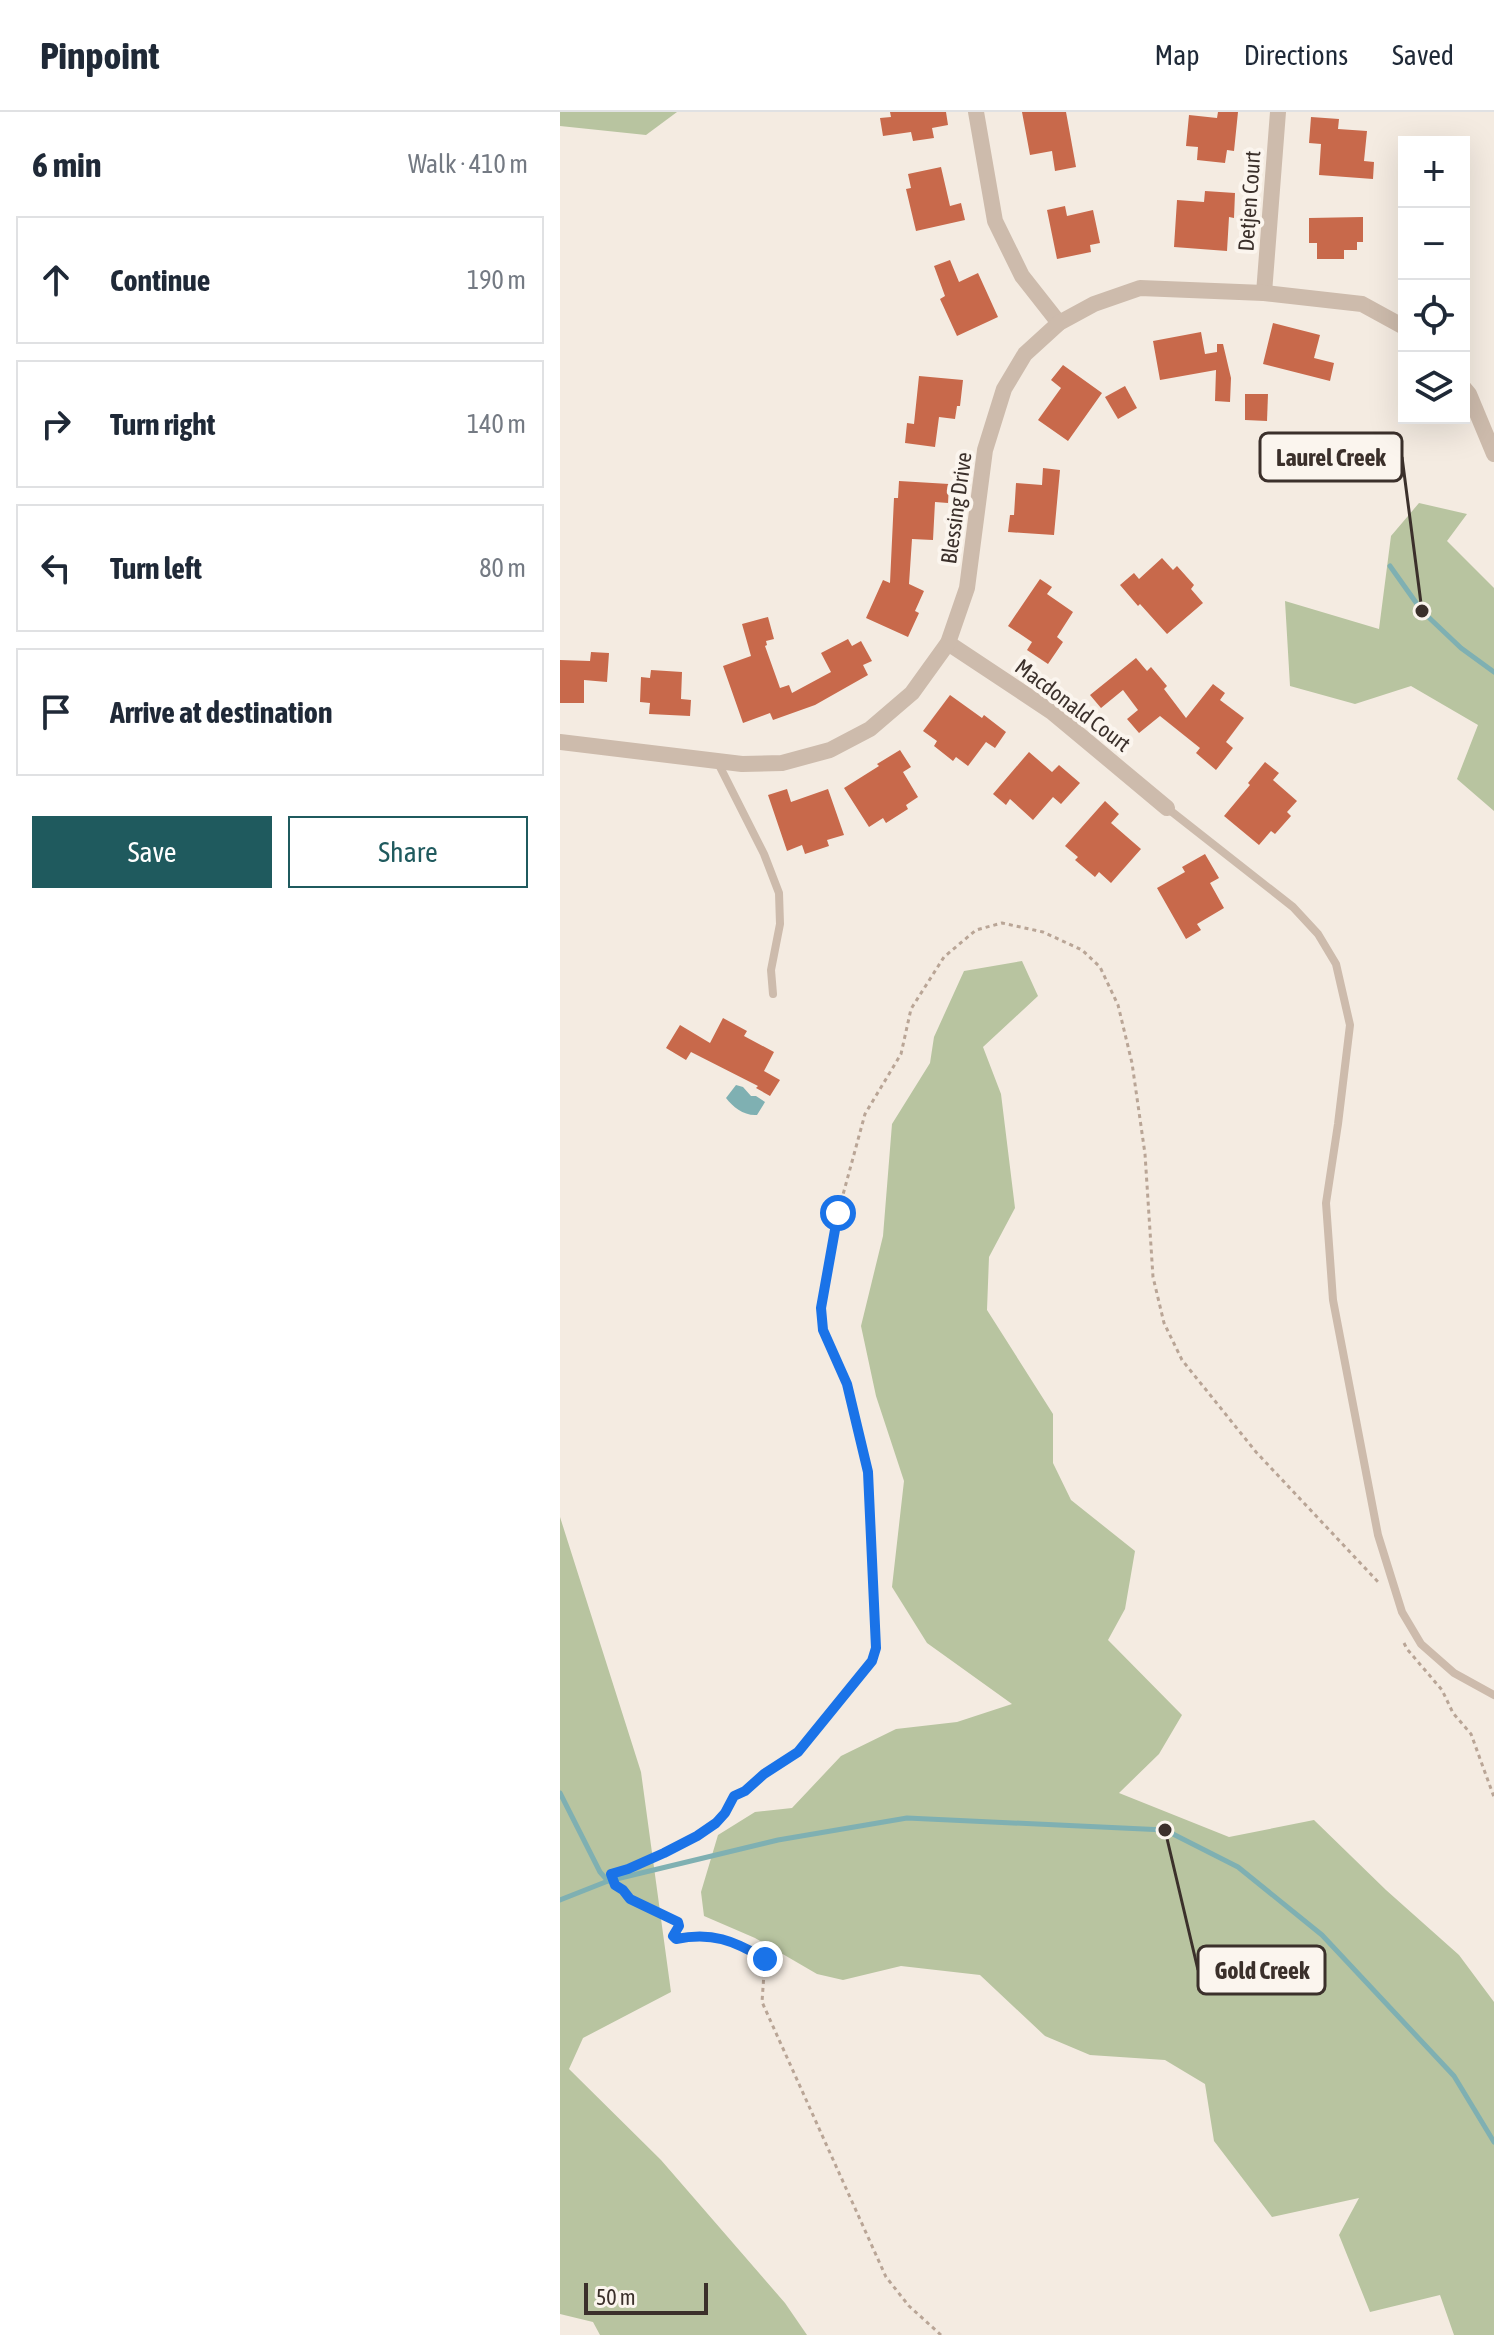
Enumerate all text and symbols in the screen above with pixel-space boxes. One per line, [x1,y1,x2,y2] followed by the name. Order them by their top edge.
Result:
[40,34,159,77] text: Pinpoint
[1155,39,1200,71] text: Map
[1244,39,1348,71] text: Directions
[1392,39,1454,71] text: Saved
[1398,136,1470,424] map controls
[1398,136,1470,208] button: +
[32,145,101,184] text: 6 min
[408,149,528,179] text: Walk · 410 m
[1233,150,1265,252] street label: Detjen Court
[1398,208,1470,280] button: −
[34,258,78,302] icon: ahead
[110,263,210,297] text: Continue
[467,265,526,295] text: 190 m
[1398,280,1470,352] button: locate
[1398,352,1470,424] button: layers
[34,402,78,446] icon: right
[110,407,216,441] text: Turn right
[467,409,526,439] text: 140 m
[1260,433,1402,481] callout: Laurel Creek
[1276,444,1386,471] text: Laurel Creek
[935,450,977,565] street label: Blessing Drive
[34,546,78,590] icon: left
[110,551,202,585] text: Turn left
[479,553,526,583] text: 80 m
[1010,653,1136,757] street label: Macdonald Court
[34,690,78,734] icon: arrive
[110,695,332,729] text: Arrive at destination
[32,816,272,888] button: Save
[288,816,528,888] button: Share
[820,1195,856,1231] route start
[747,1941,783,1977] route end
[1198,1946,1325,1994] callout: Gold Creek
[1215,1957,1310,1984] text: Gold Creek
[584,2279,708,2315] scale bar
[596,2284,636,2310] text: 50 m

